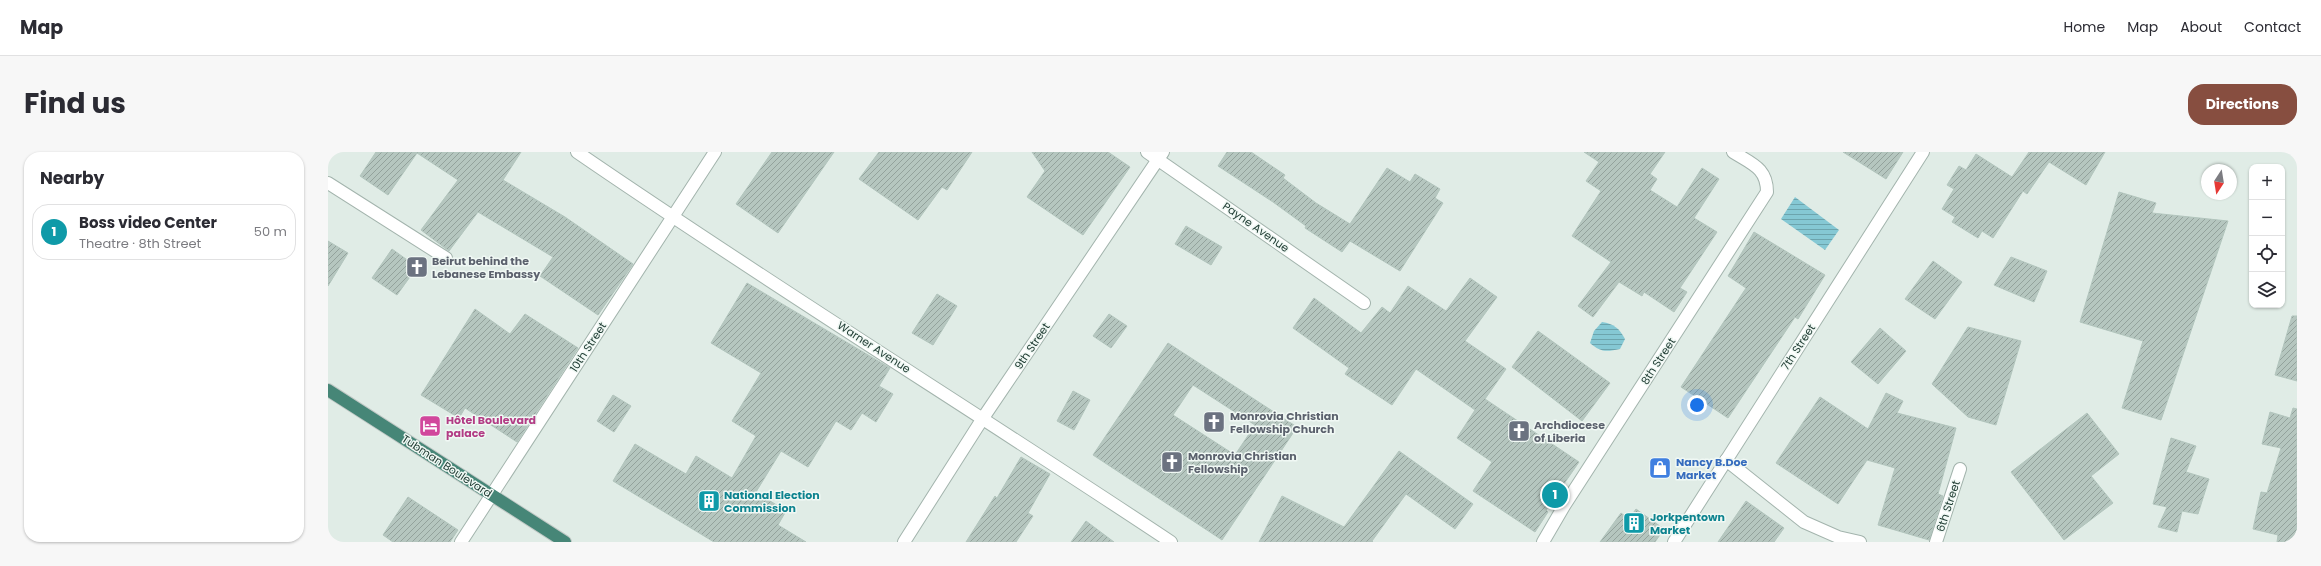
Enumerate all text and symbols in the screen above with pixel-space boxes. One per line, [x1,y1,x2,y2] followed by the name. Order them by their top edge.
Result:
[20,14,63,41] text: Map
[2063,17,2105,37] text: Home
[2127,17,2158,37] text: Map
[2180,17,2222,37] text: About
[2244,17,2301,37] text: Contact
[24,84,126,123] text: Find us
[2188,84,2297,125] button: Directions
[2201,164,2237,200] north arrow
[2249,164,2285,308] map controls
[2249,164,2285,200] button: +
[40,166,104,190] text: Nearby
[1219,198,1293,256] street label: Payne Avenue
[2249,200,2285,236] button: −
[79,212,217,233] text: Boss video Center
[52,222,56,241] text: 1
[254,222,287,241] text: 50 m
[79,234,201,253] text: Theatre · 8th Street
[2249,236,2285,272] button: locate
[432,253,540,282] place label: Beirut behind the Lebanese Embassy
[404,254,430,280] church icon: Beirut behind the Lebanese Embassy
[2249,272,2285,308] button: layers
[834,317,914,377] street label: Warner Avenue
[566,319,610,375] street label: 10th Street
[1011,320,1053,372] street label: 9th Street
[1777,321,1819,373] street label: 7th Street
[1637,334,1679,388] street label: 8th Street
[1687,395,1707,415] your location
[1230,408,1339,437] place label: Monrovia Christian Fellowship Church
[1201,409,1227,435] church icon: Monrovia Christian Fellowship Church
[446,412,536,441] place label: Hôtel Boulevard palace
[417,413,443,439] hotel icon: Hôtel Boulevard palace
[1534,417,1605,446] place label: Archdiocese of Liberia
[1506,418,1532,444] church icon: Archdiocese of Liberia
[399,431,495,501] street label: Tubman Boulevard
[1188,448,1297,477] place label: Monrovia Christian Fellowship
[1159,449,1185,475] church icon: Monrovia Christian Fellowship
[1676,454,1747,483] place label: Nancy B.Doe Market
[1647,455,1673,481] shop icon: Nancy B.Doe Market
[1932,478,1964,534] street label: 6th Street
[1542,480,1568,510] pin: 1
[724,487,820,516] place label: National Election Commission
[696,488,722,514] building icon: National Election Commission
[1650,509,1725,538] place label: Jorkpentown Market
[1621,510,1647,536] building icon: Jorkpentown Market

